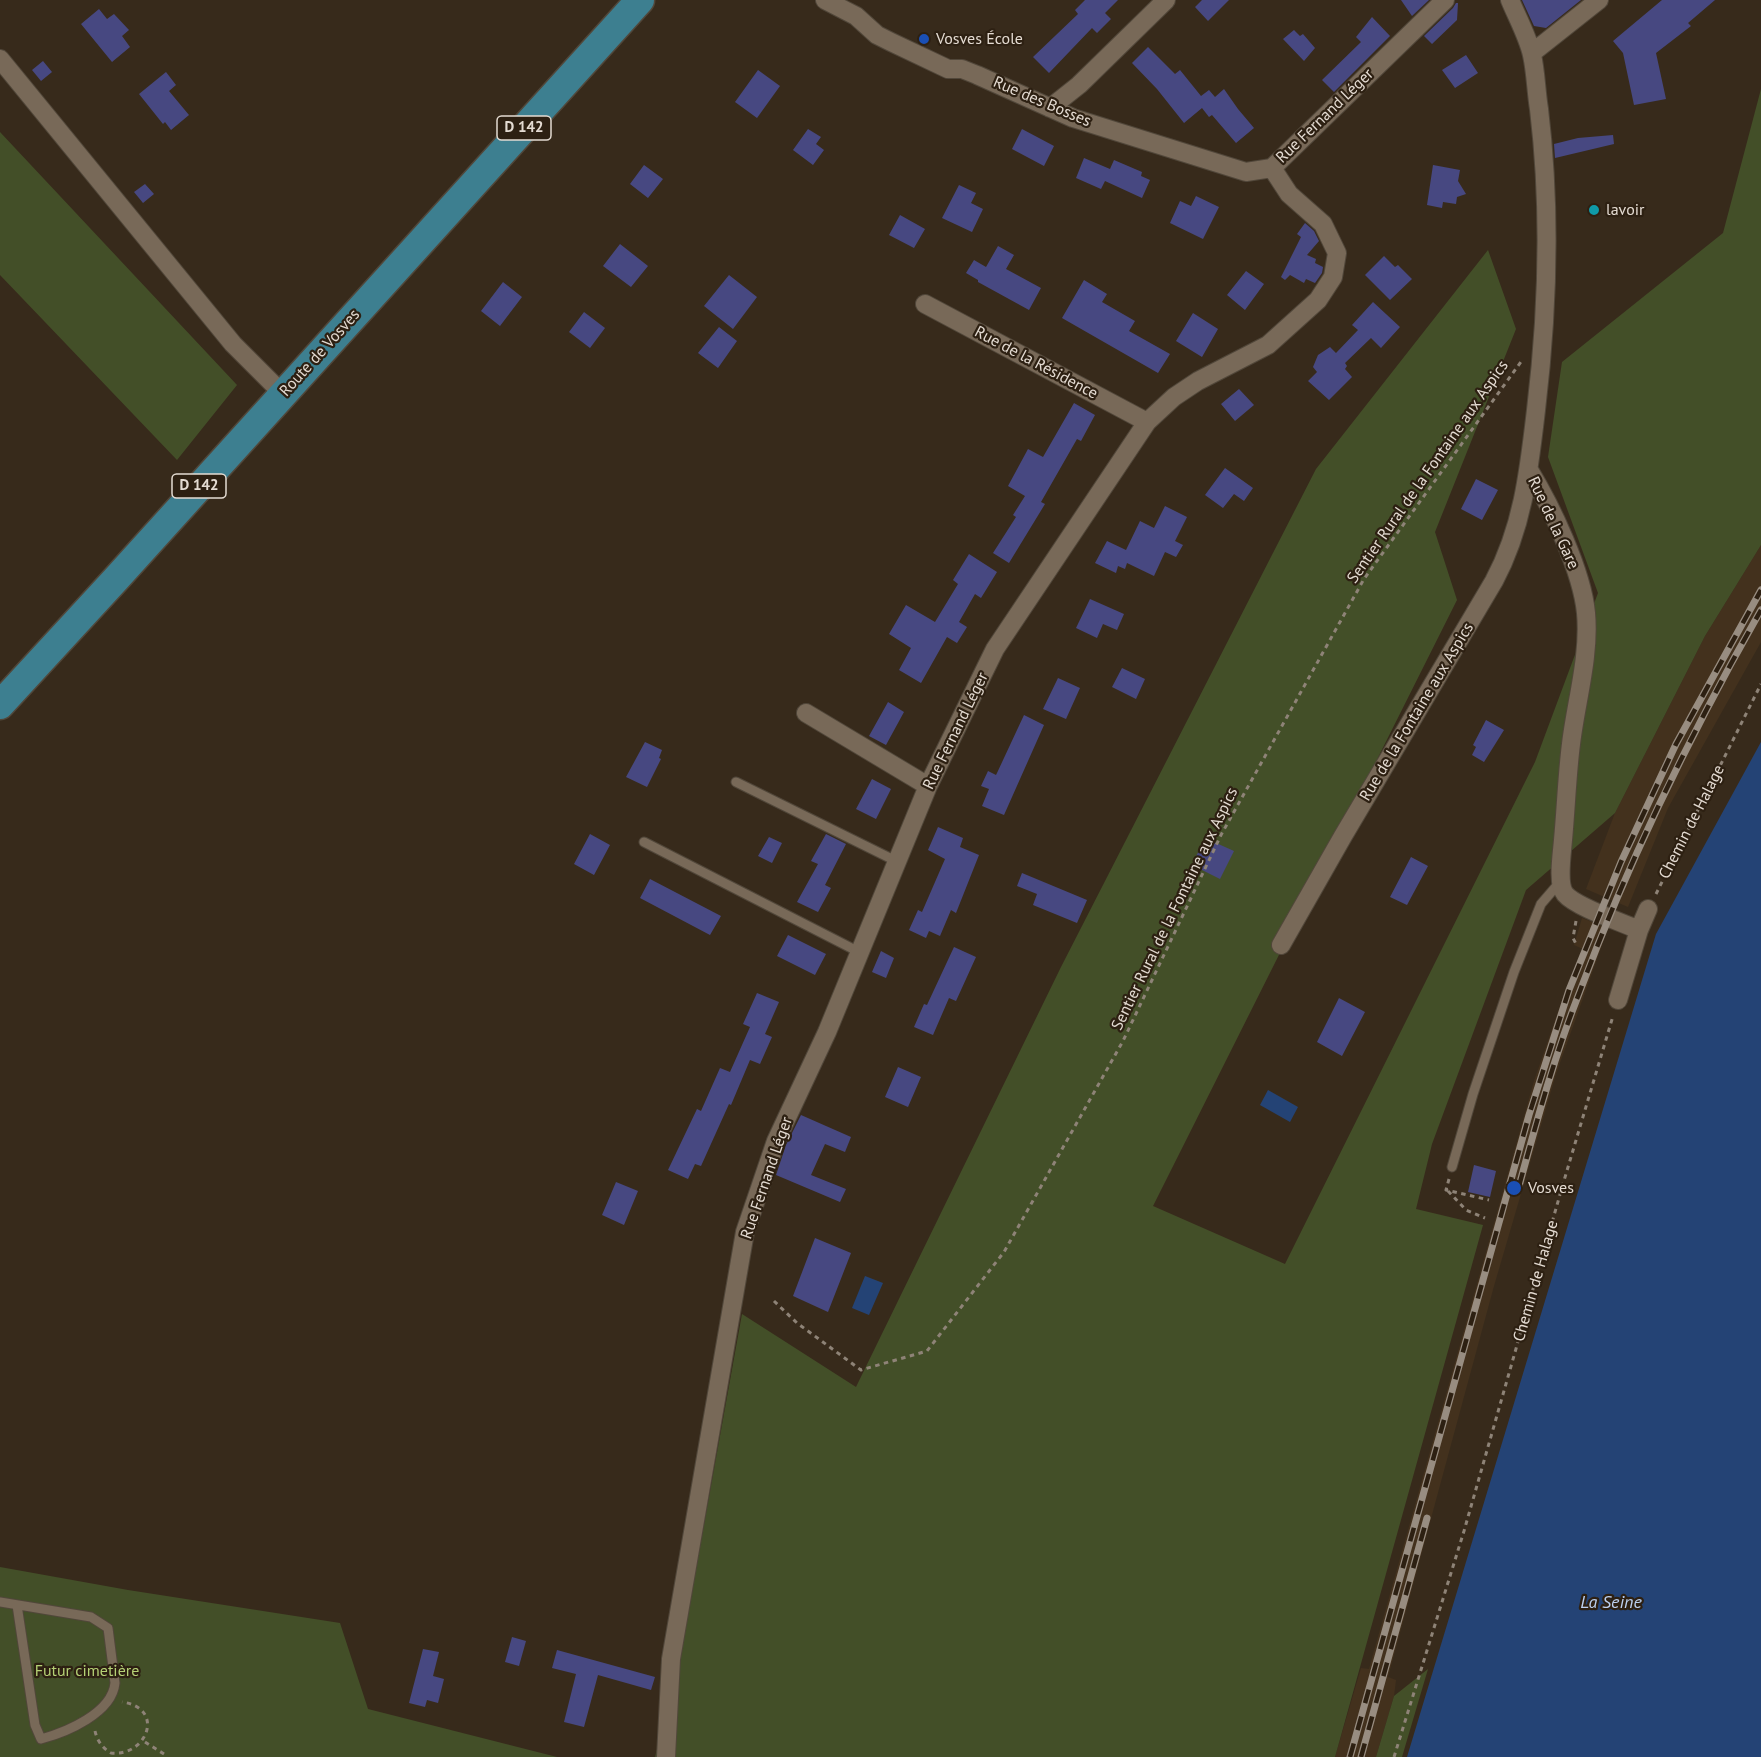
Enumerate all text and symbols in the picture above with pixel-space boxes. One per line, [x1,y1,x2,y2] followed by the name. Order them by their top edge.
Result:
[936,29,1023,49] place label: Vosves École
[917,32,931,46] marker: Vosves École
[1272,65,1378,167] street label: Rue Fernand Léger
[990,73,1094,131] street label: Rue des Bosses
[497,116,551,140] road number: D 142
[1606,200,1644,220] place label: lavoir
[1587,203,1601,217] marker: lavoir
[276,306,364,400] street label: Route de Vosves
[971,322,1101,404] street label: Rue de la Résidence
[1343,357,1513,587] street label: Sentier Rural de la Fontaine aux Aspics
[172,474,226,498] road number: D 142
[1523,474,1583,572] street label: Rue de la Gare
[1356,619,1478,805] street label: Rue de la Fontaine aux Aspics
[919,669,993,793] street label: Rue Fernand Léger
[1655,762,1729,882] street label: Chemin de Halage
[1108,785,1242,1033] street label: Sentier Rural de la Fontaine aux Aspics
[737,1114,797,1242] street label: Rue Fernand Léger
[1528,1178,1574,1198] place label: Vosves
[1505,1179,1523,1197] marker: Vosves
[1509,1218,1563,1344] street label: Chemin de Halage
[1580,1592,1642,1614] water label: La Seine
[35,1661,139,1681] park label: Futur cimetière

